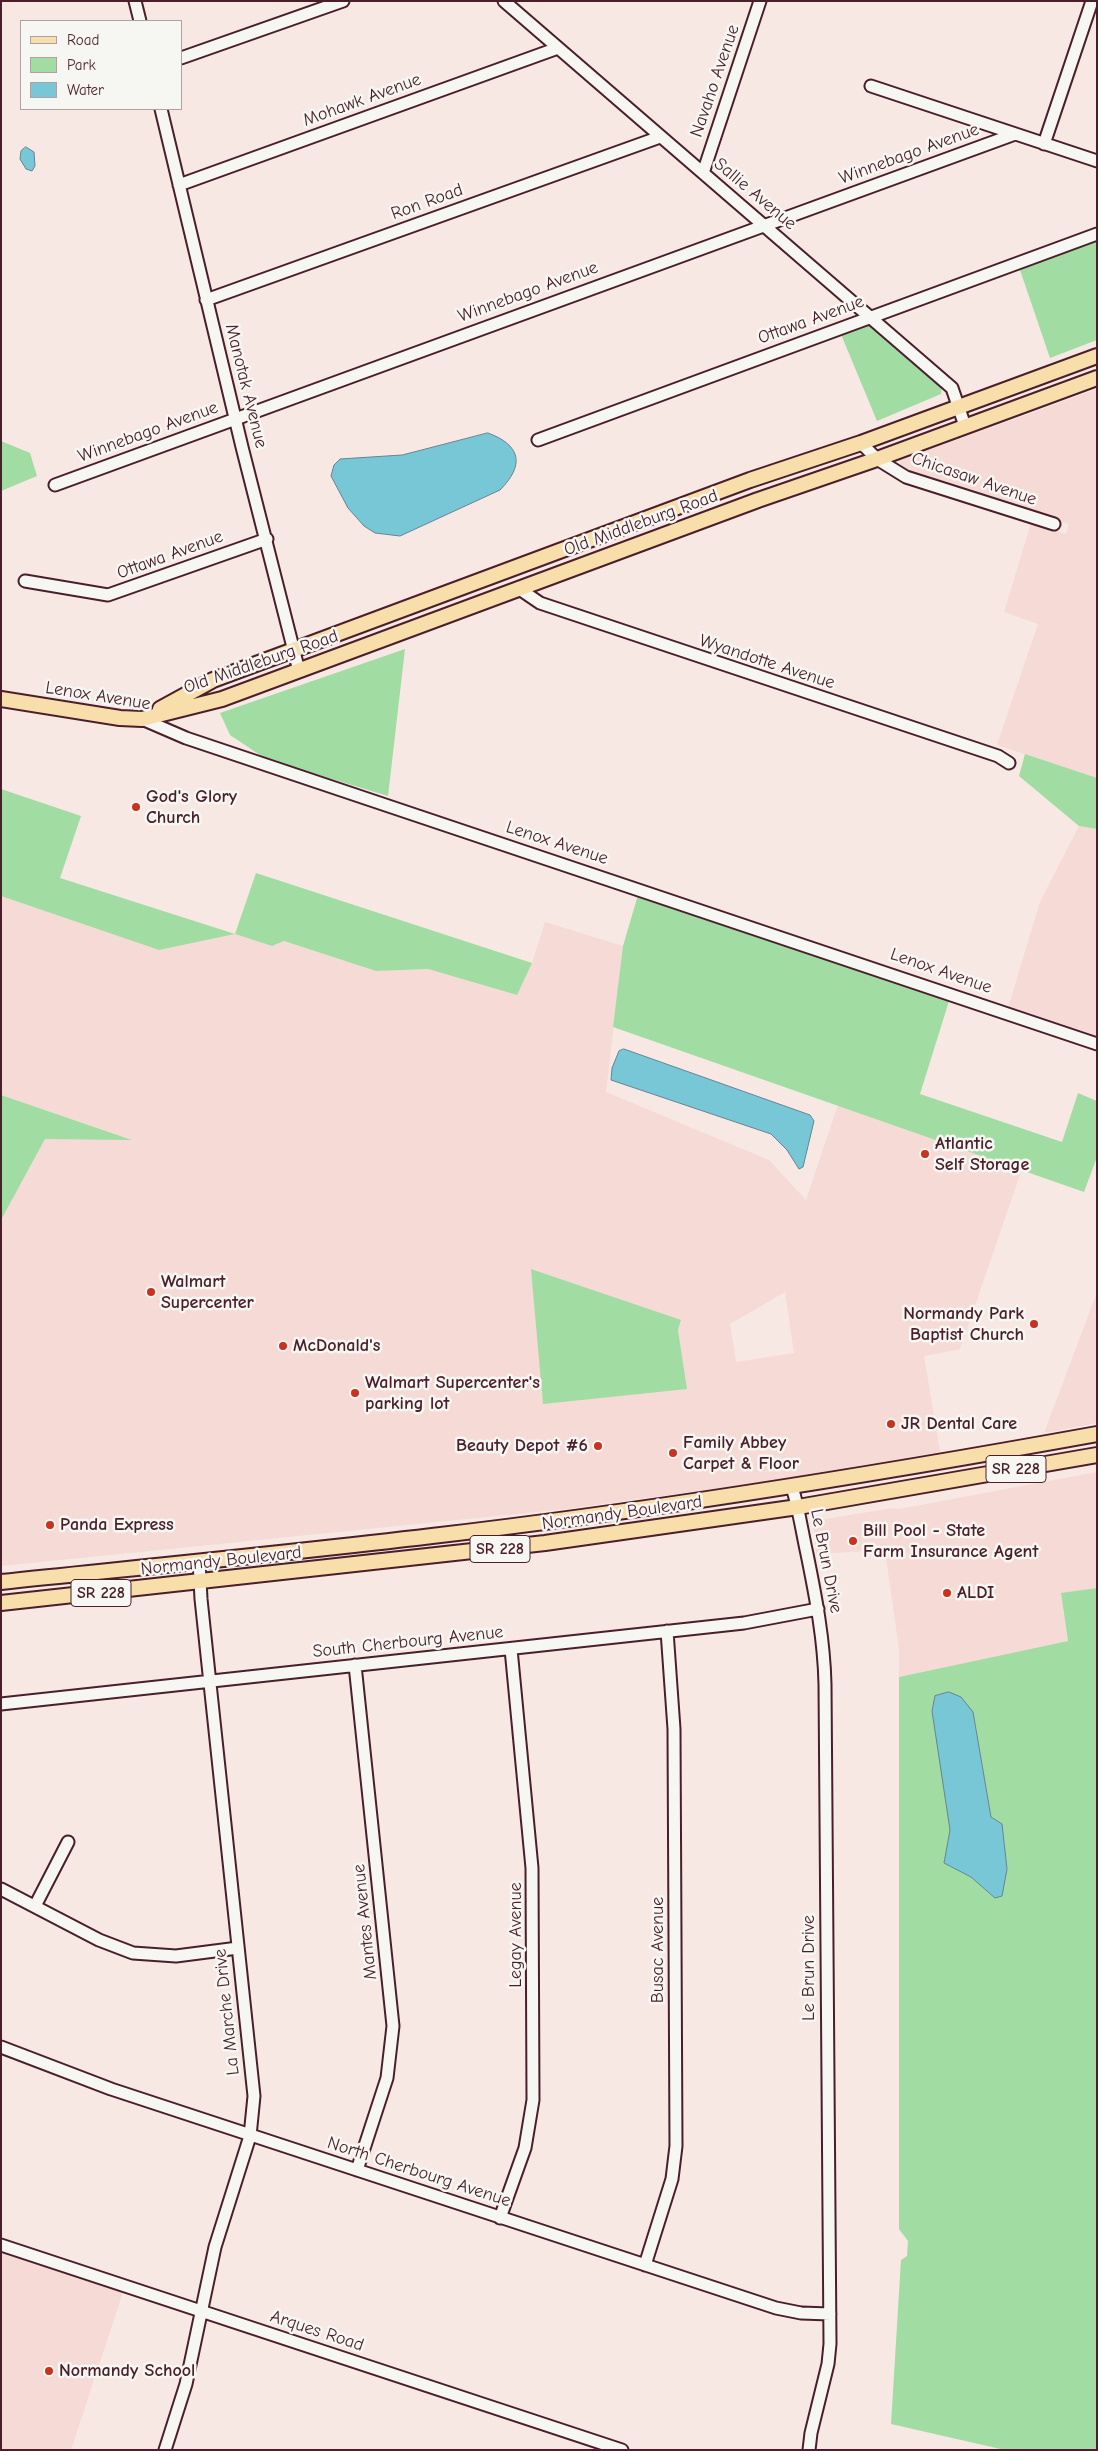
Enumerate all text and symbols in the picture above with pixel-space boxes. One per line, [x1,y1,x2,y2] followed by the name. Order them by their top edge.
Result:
[20,20,182,110] legend
[686,22,744,140] street label: Navaho Avenue
[67,31,99,49] text: Road
[67,56,96,74] text: Park
[300,69,424,131] street label: Mohawk Avenue
[67,81,104,99] text: Water
[836,119,982,189] street label: Winnebago Avenue
[709,153,801,235] street label: Sallie Avenue
[388,179,466,225] street label: Ron Road
[455,257,601,327] street label: Winnebago Avenue
[755,291,867,349] street label: Ottawa Avenue
[220,322,272,450] street label: Manotak Avenue
[75,397,221,467] street label: Winnebago Avenue
[909,447,1039,511] street label: Chicasaw Avenue
[561,485,721,561] street label: Old Middleburg Road
[114,526,226,584] street label: Ottawa Avenue
[181,625,341,699] street label: Old Middleburg Road
[697,630,837,694] street label: Wyandotte Avenue
[44,677,152,715] street label: Lenox Avenue
[146,786,237,829] place label: God's Glory Church
[130,801,142,813] marker: God's Glory Church
[503,816,611,870] street label: Lenox Avenue
[887,944,995,998] street label: Lenox Avenue
[935,1133,1029,1176] place label: Atlantic Self Storage
[919,1148,931,1160] marker: Atlantic Self Storage
[161,1271,254,1314] place label: Walmart Supercenter
[145,1286,157,1298] marker: Walmart Supercenter
[903,1303,1024,1346] place label: Normandy Park Baptist Church
[1028,1318,1040,1330] marker: Normandy Park Baptist Church
[293,1335,380,1357] place label: McDonald's
[277,1340,289,1352] marker: McDonald's
[365,1372,540,1415] place label: Walmart Supercenter's parking lot
[349,1387,361,1399] marker: Walmart Supercenter's parking lot
[901,1413,1017,1435] place label: JR Dental Care
[885,1418,897,1430] marker: JR Dental Care
[683,1432,799,1475] place label: Family Abbey Carpet & Floor
[456,1435,588,1457] place label: Beauty Depot #6
[592,1440,604,1452] marker: Beauty Depot #6
[667,1447,679,1459] marker: Family Abbey Carpet & Floor
[986,1456,1046,1482] road number: SR 228
[540,1491,704,1535] street label: Normandy Boulevard
[805,1507,847,1615] street label: Le Brun Drive
[60,1514,174,1536] place label: Panda Express
[44,1519,56,1531] marker: Panda Express
[863,1520,1038,1562] place label: Bill Pool - State Farm Insurance Agent
[847,1535,859,1547] marker: Bill Pool - State Farm Insurance Agent
[470,1536,530,1562] road number: SR 228
[139,1542,303,1580] street label: Normandy Boulevard
[71,1580,131,1606] road number: SR 228
[957,1582,994,1604] place label: ALDI
[941,1587,953,1599] marker: ALDI
[312,1621,504,1663] street label: South Cherbourg Avenue
[348,1863,382,1981] street label: Mantes Avenue
[505,1882,527,1988] street label: Legay Avenue
[647,1897,669,2003] street label: Busac Avenue
[798,1915,820,2021] street label: Le Brun Drive
[210,1948,244,2076] street label: La Marche Drive
[325,2132,513,2212] street label: North Cherbourg Avenue
[267,2306,367,2356] street label: Arques Road
[59,2360,195,2382] place label: Normandy School
[43,2365,55,2377] marker: Normandy School

